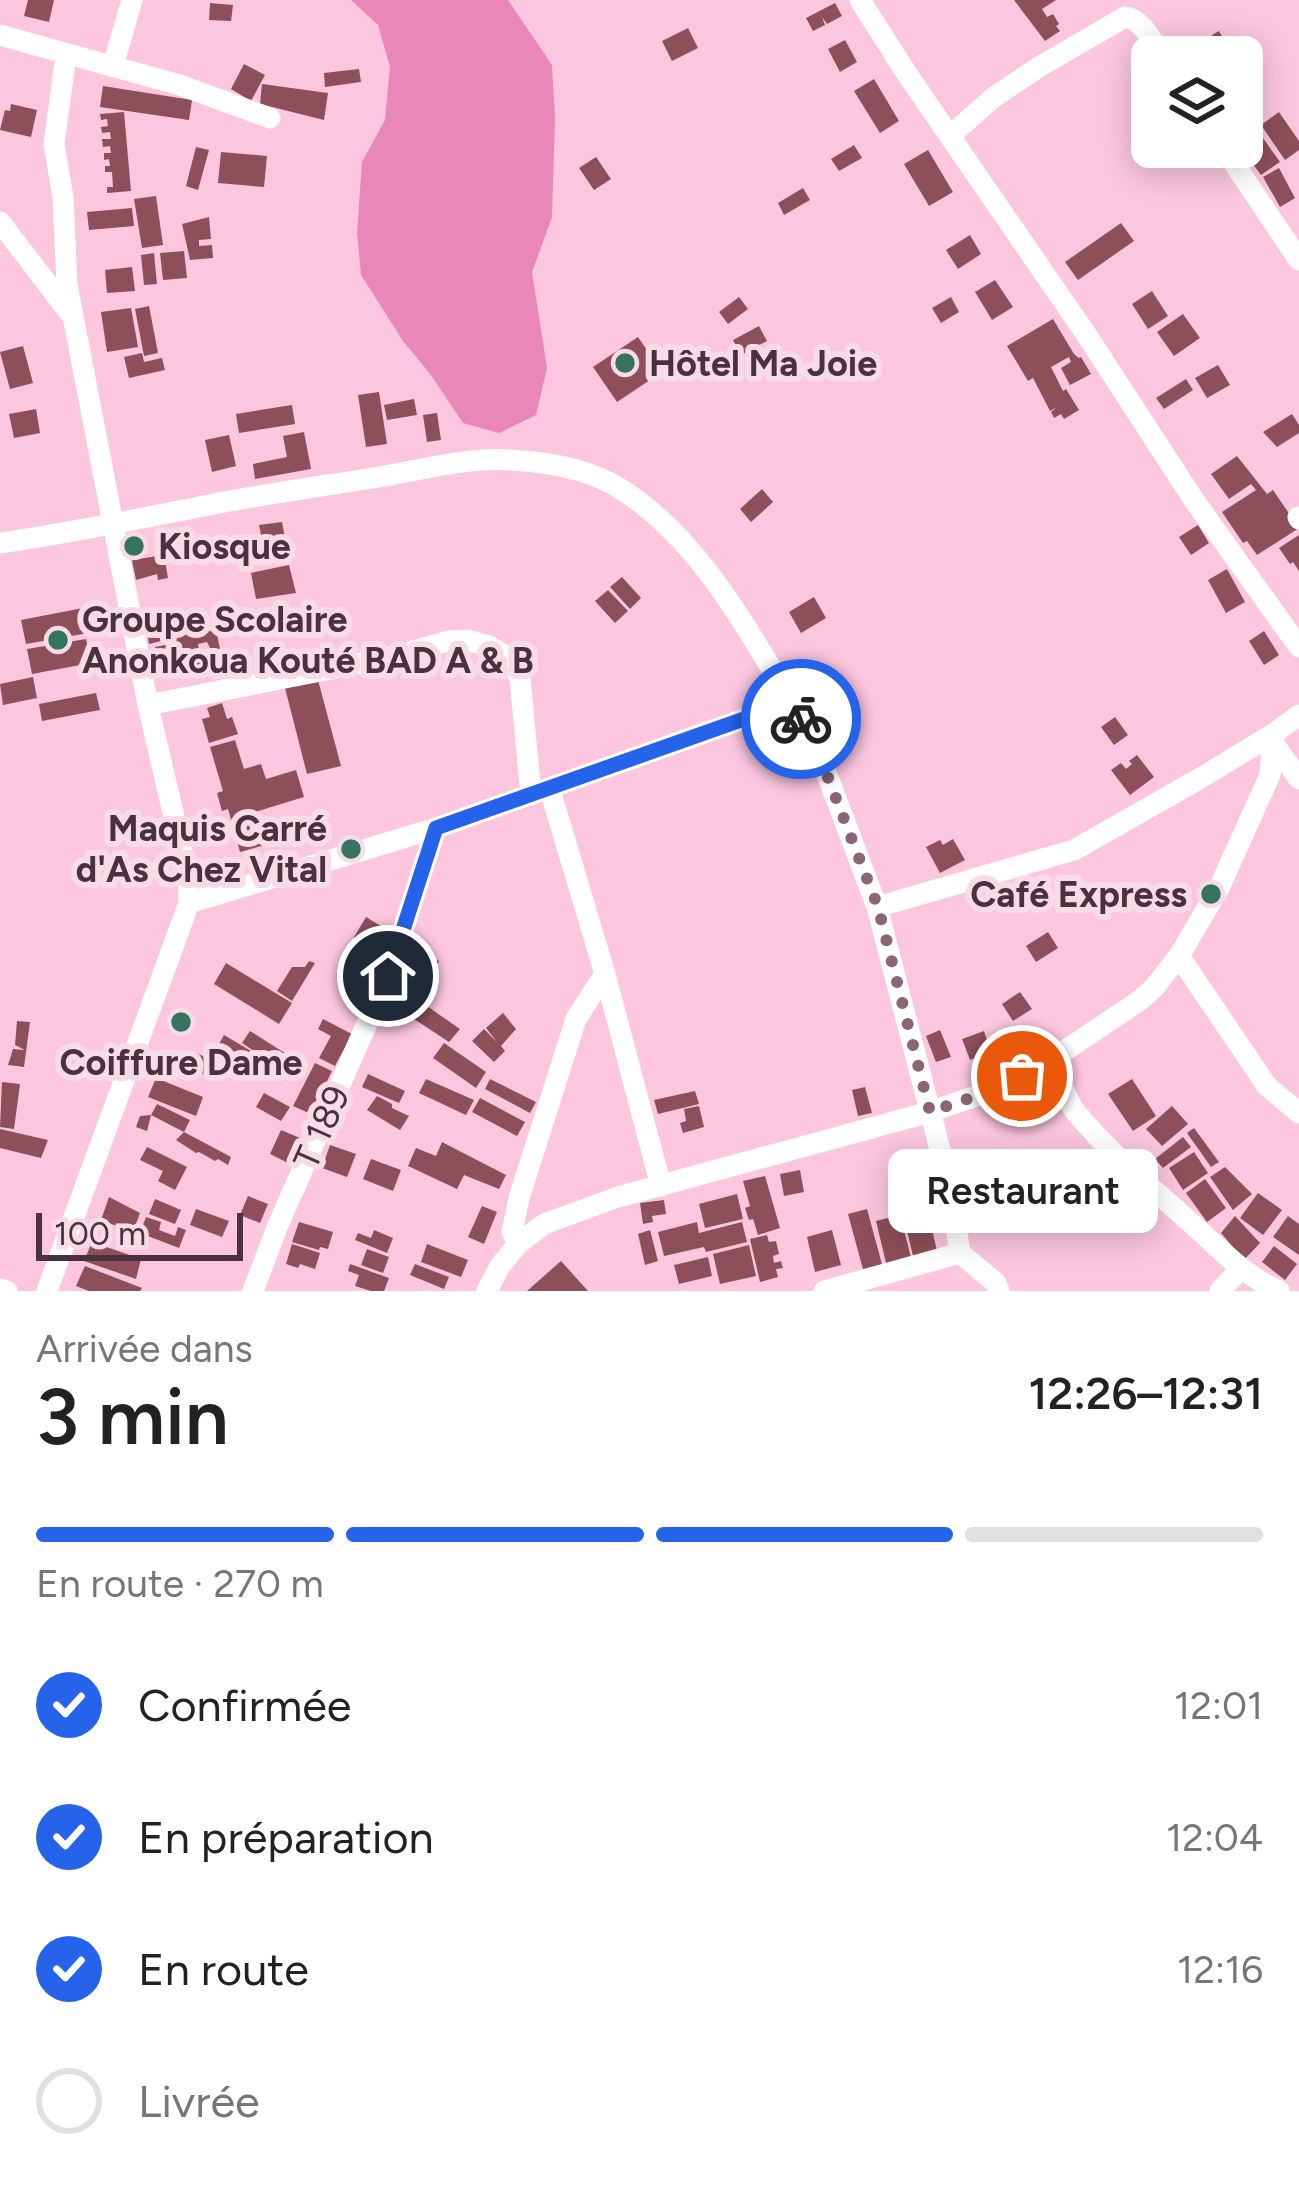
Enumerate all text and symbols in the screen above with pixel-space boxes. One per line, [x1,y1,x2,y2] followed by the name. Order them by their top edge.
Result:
[1131,36,1263,168] map controls
[1131,36,1263,168] button: layers
[649,342,877,385] place label: Hôtel Ma Joie
[612,350,638,376] marker: Hôtel Ma Joie
[158,525,291,568] place label: Kiosque
[121,533,147,559] marker: Kiosque
[82,598,534,682] place label: Groupe Scolaire Anonkoua Kouté BAD A & B
[45,627,71,653] marker: Groupe Scolaire Anonkoua Kouté BAD A & B
[741,659,861,779] courier
[768,686,834,752] icon: bike
[76,807,327,891] place label: Maquis Carré d'As Chez Vital
[338,836,364,862] marker: Maquis Carré d'As Chez Vital
[970,873,1187,916] place label: Café Express
[1198,881,1224,907] marker: Café Express
[337,925,439,1027] pin
[355,943,421,1009] icon: home
[168,1009,194,1035] marker: Coiffure Dame
[971,1025,1073,1127] pin
[59,1041,303,1084] place label: Coiffure Dame
[989,1043,1055,1109] icon: bag
[284,1079,359,1175] street label: T 189
[887,1148,1157,1232] callout: Restaurant
[926,1167,1120,1214] text: Restaurant
[36,1207,243,1260] scale bar
[54,1214,146,1253] text: 100 m
[36,1325,253,1372] text: Arrivée dans
[1029,1366,1263,1420] text: 12:26–12:31
[36,1370,229,1464] text: 3 min
[36,1560,324,1607] text: En route · 270 m
[36,1672,102,1738] icon: check
[138,1678,351,1732] text: Confirmée
[1174,1682,1263,1729] text: 12:01
[36,1804,102,1870] icon: check
[138,1810,434,1864] text: En préparation
[1166,1814,1263,1861] text: 12:04
[36,1936,102,2002] icon: check
[138,1942,309,1996] text: En route
[1177,1946,1263,1993] text: 12:16
[138,2074,260,2128] text: Livrée

